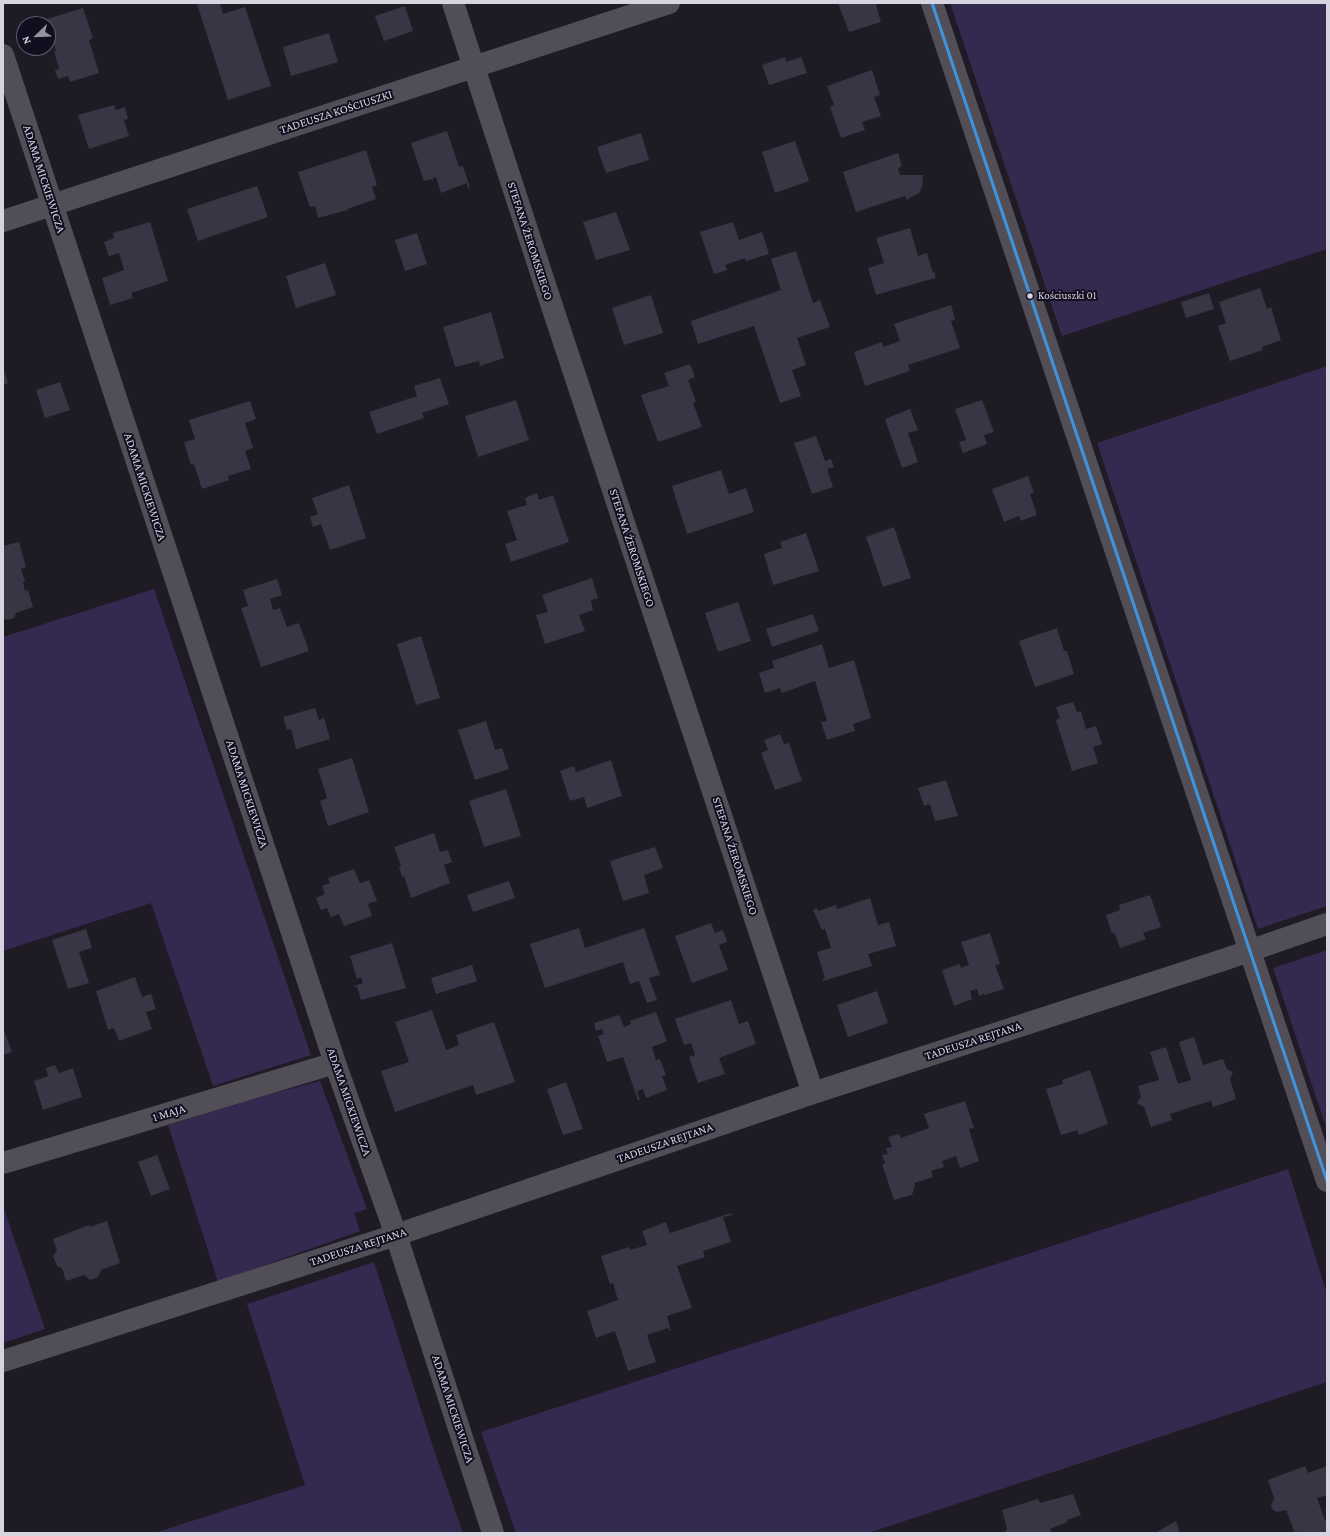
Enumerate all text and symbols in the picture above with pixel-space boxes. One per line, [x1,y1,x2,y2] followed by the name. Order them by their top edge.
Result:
[16,16,56,56] north arrow
[19,35,33,46] text: N
[278,87,394,137] street label: TADEUSZA KOŚCIUSZKI
[20,123,68,235] street label: ADAMA MICKIEWICZA
[504,180,556,302] street label: STEFANA ŻEROMSKIEGO
[1038,289,1096,303] place label: Kościuszki 01
[1025,291,1035,301] marker: Kościuszki 01
[121,431,169,543] street label: ADAMA MICKIEWICZA
[606,487,658,609] street label: STEFANA ŻEROMSKIEGO
[223,738,271,850] street label: ADAMA MICKIEWICZA
[709,795,761,917] street label: STEFANA ŻEROMSKIEGO
[923,1019,1023,1063] street label: TADEUSZA REJTANA
[324,1046,374,1158] street label: ADAMA MICKIEWICZA
[151,1101,187,1125] street label: 1 MAJA
[615,1120,715,1166] street label: TADEUSZA REJTANA
[308,1225,408,1269] street label: TADEUSZA REJTANA
[429,1353,477,1465] street label: ADAMA MICKIEWICZA

